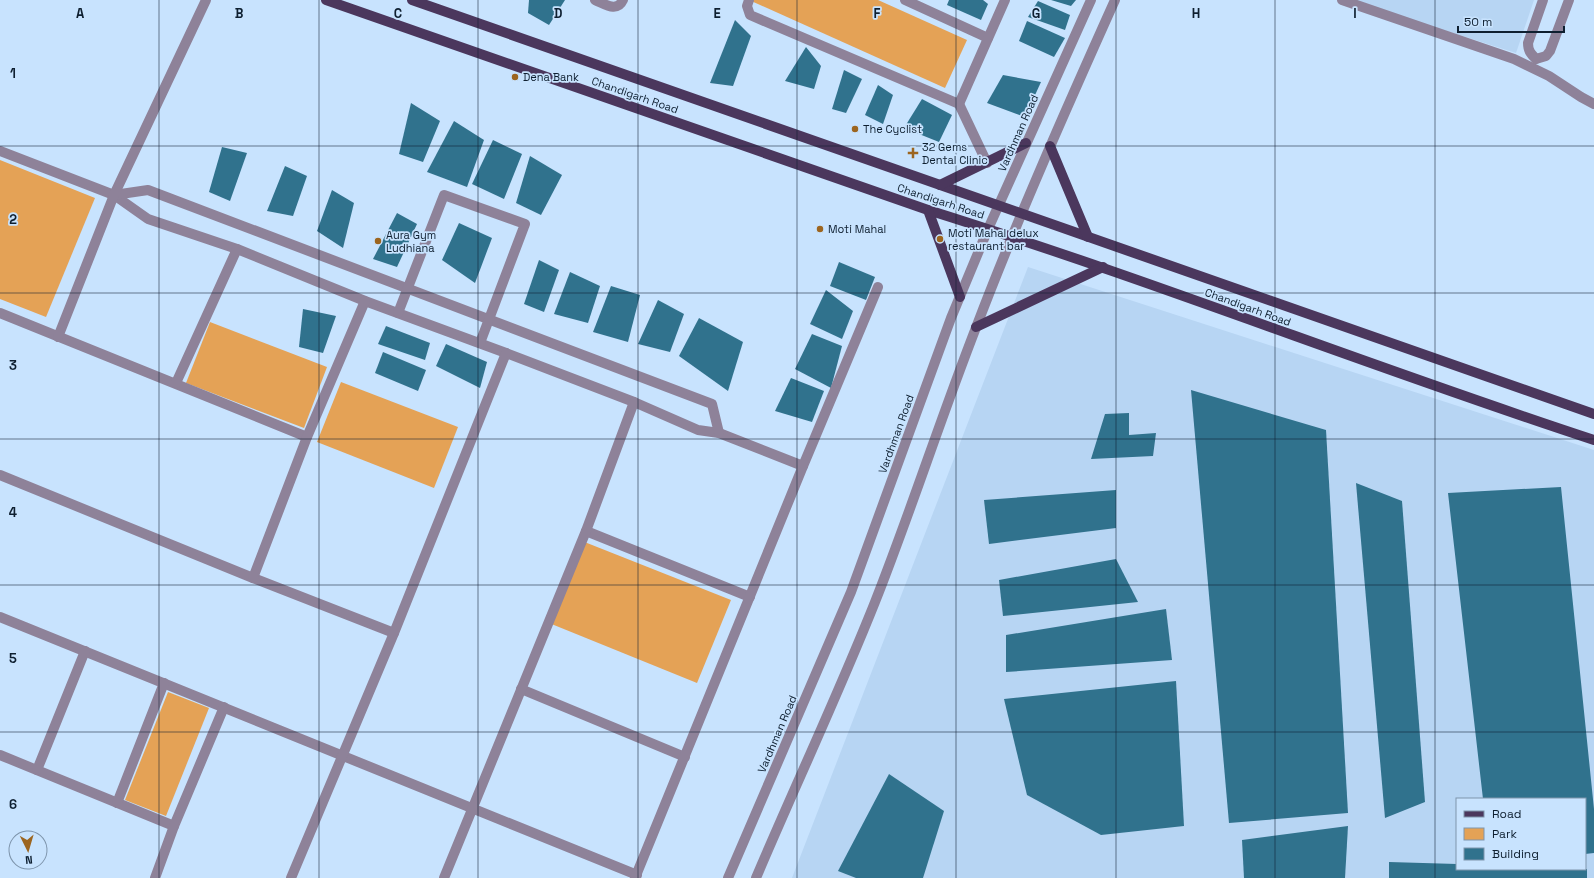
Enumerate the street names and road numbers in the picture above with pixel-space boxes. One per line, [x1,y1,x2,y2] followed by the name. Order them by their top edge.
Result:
[590,74,680,116] street label: Chandigarh Road
[995,92,1041,174] street label: Vardhman Road
[896,180,986,222] street label: Chandigarh Road
[1203,285,1293,329] street label: Chandigarh Road
[875,393,917,475] street label: Vardhman Road
[754,693,800,775] street label: Vardhman Road

